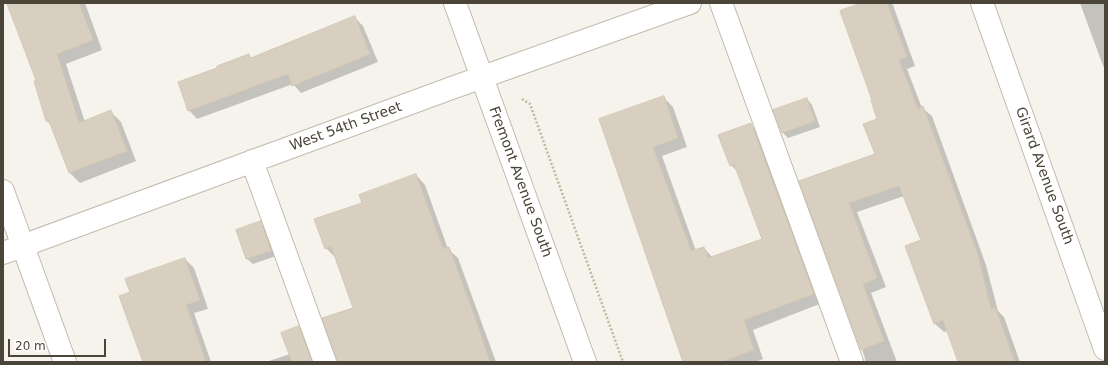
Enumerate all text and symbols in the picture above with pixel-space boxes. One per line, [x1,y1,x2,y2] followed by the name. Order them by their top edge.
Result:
[288,99,404,155] street label: West 54th Street
[485,104,555,260] street label: Fremont Avenue South
[1011,105,1077,247] street label: Girard Avenue South
[10,331,108,357] scale bar
[15,339,46,353] text: 20 m

